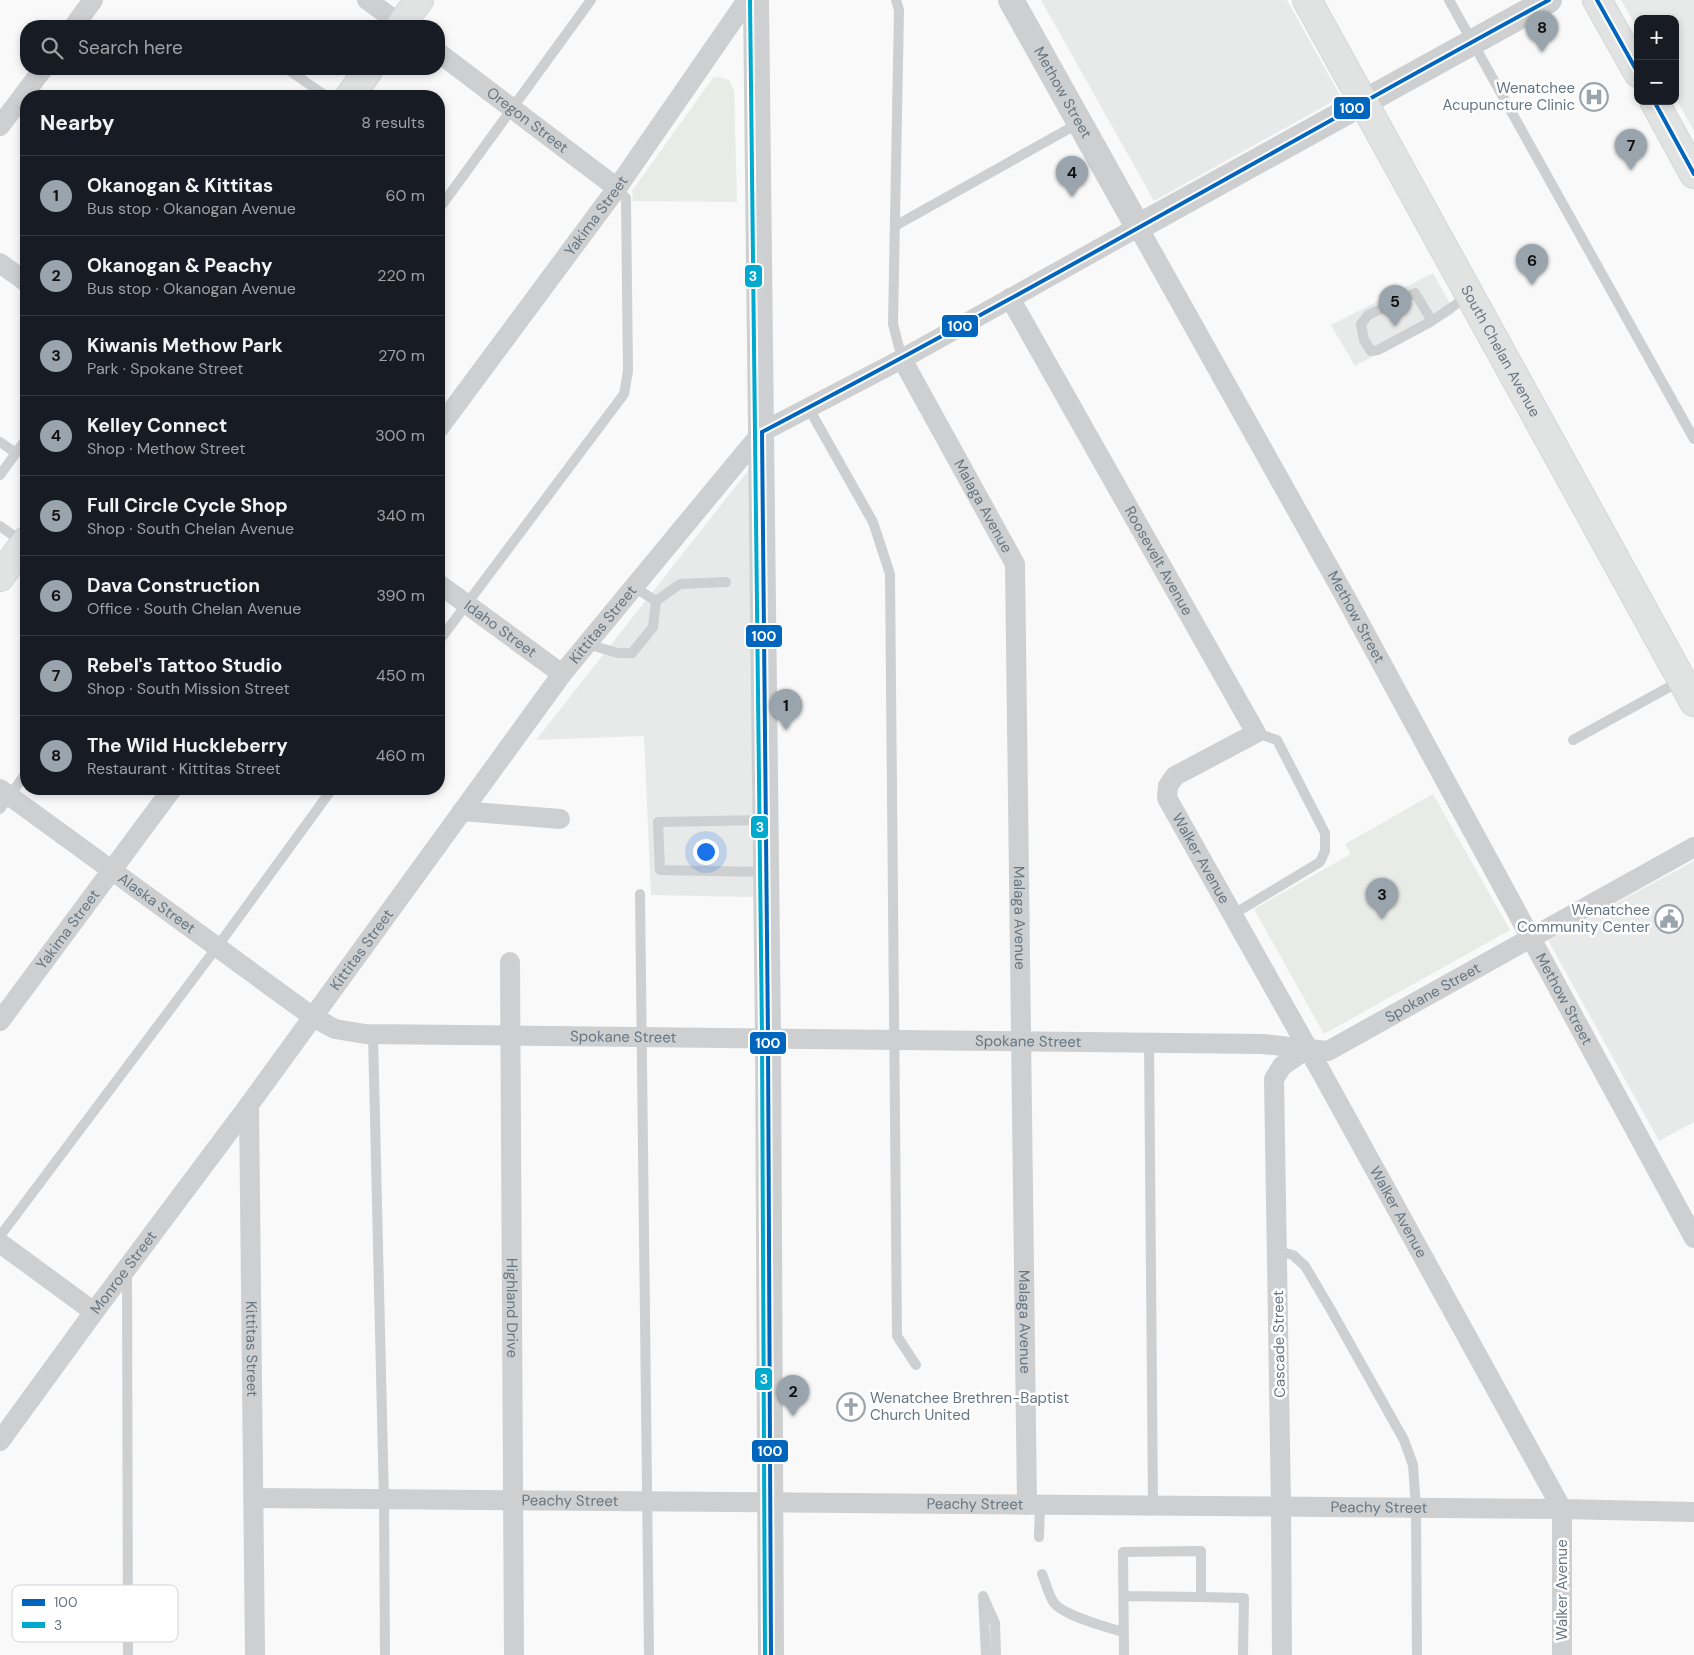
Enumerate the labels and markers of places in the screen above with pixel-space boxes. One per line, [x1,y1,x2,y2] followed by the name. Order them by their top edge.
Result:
[1526,11,1558,52] pin: 8
[1443,78,1575,115] place label: Wenatchee Acupuncture Clinic
[1579,82,1609,112] hospital icon: Wenatchee Acupuncture Clinic
[1615,129,1647,170] pin: 7
[1056,156,1088,197] pin: 4
[1516,244,1548,285] pin: 6
[1379,285,1411,326] pin: 5
[770,689,802,730] pin: 1
[1366,878,1398,919] pin: 3
[1517,900,1650,937] place label: Wenatchee Community Center
[1654,904,1684,934] public building icon: Wenatchee Community Center
[777,1375,809,1416] pin: 2
[870,1388,1069,1425] place label: Wenatchee Brethren-Baptist Church United
[836,1392,866,1422] church icon: Wenatchee Brethren-Baptist Church United

